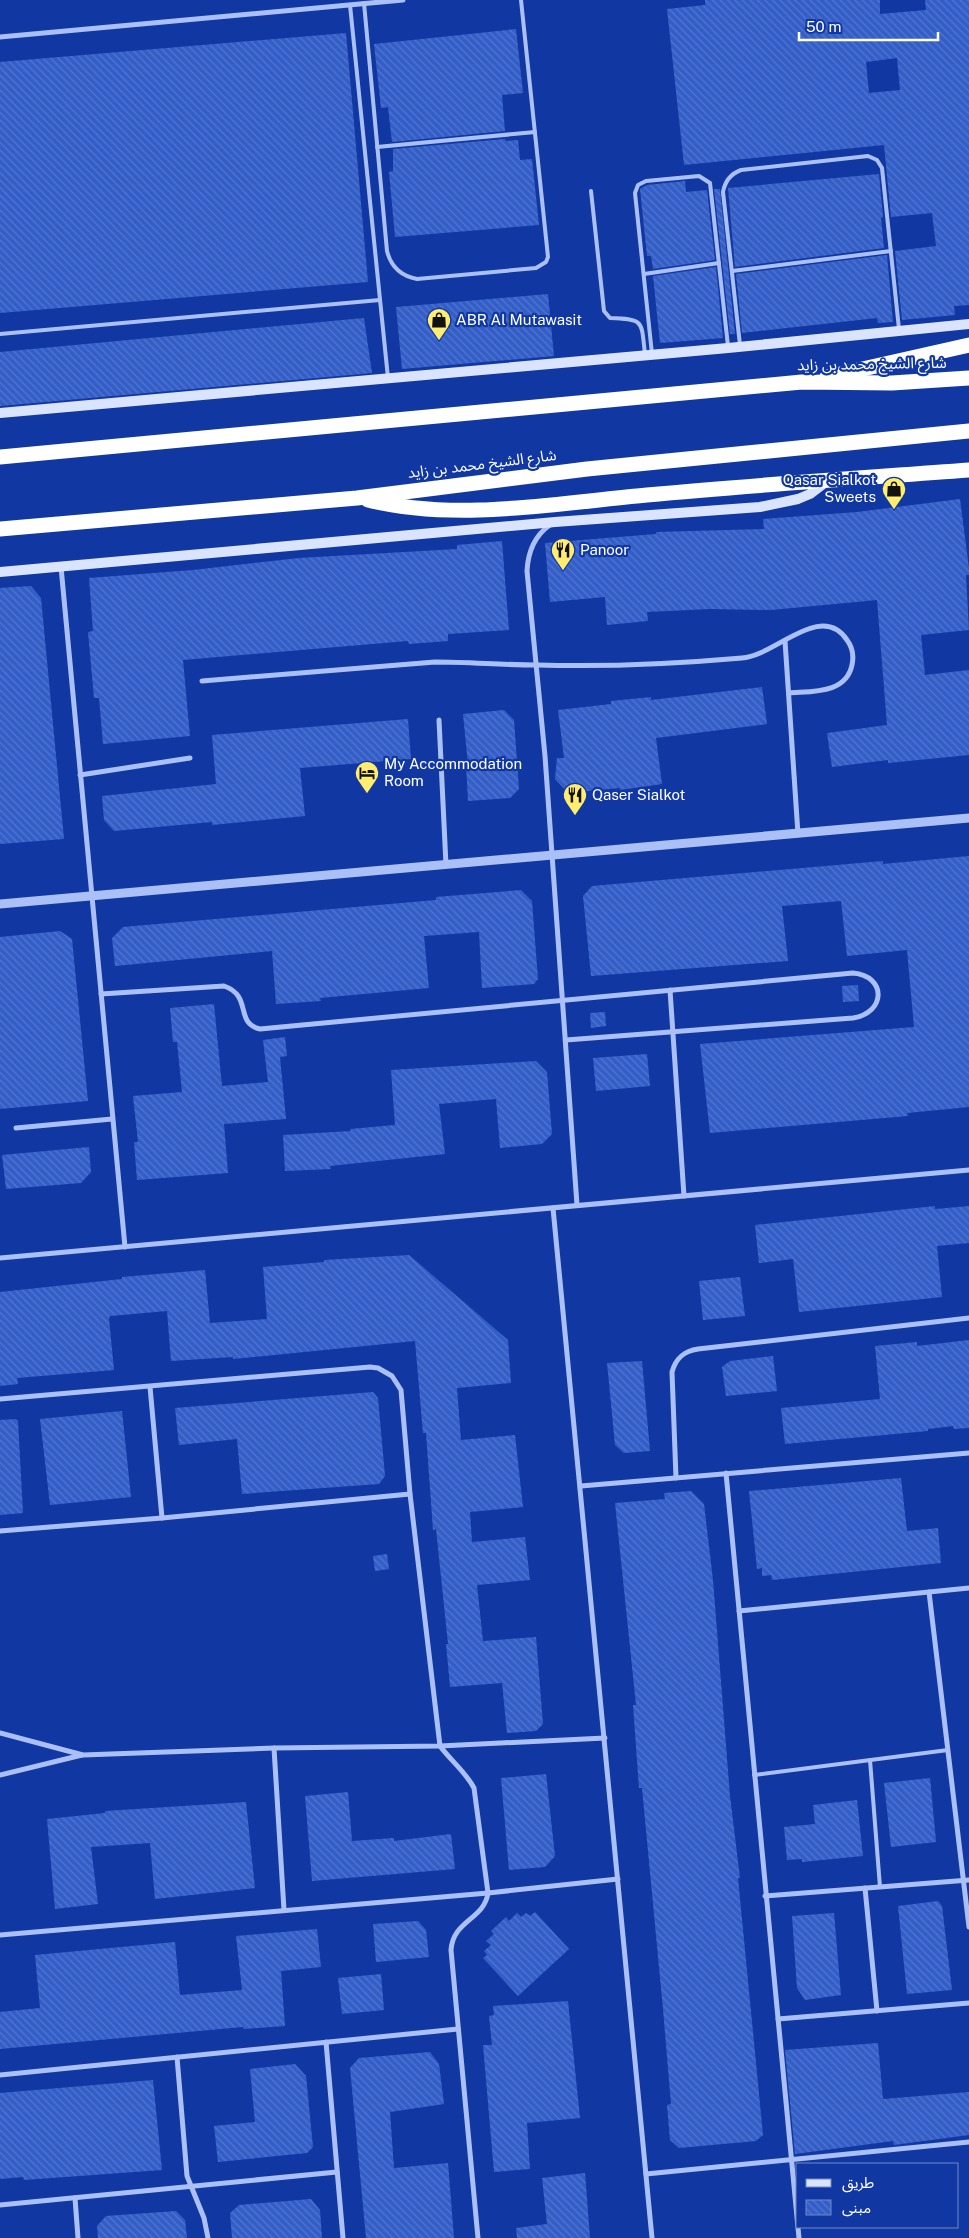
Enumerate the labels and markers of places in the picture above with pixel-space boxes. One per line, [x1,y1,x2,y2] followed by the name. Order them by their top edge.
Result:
[426,307,452,341] shop icon: ABR Al Mutawasit
[456,311,582,328] place label: ABR Al Mutawasit
[783,471,876,505] place label: Qasar Sialkot Sweets
[881,476,907,510] shop icon: Qasar Sialkot Sweets
[550,537,576,571] restaurant icon: Panoor
[580,541,629,558] place label: Panoor
[384,755,522,789] place label: My Accommodation Room
[354,760,380,794] hotel icon: My Accommodation Room
[562,782,588,816] restaurant icon: Qaser Sialkot
[592,786,686,803] place label: Qaser Sialkot

